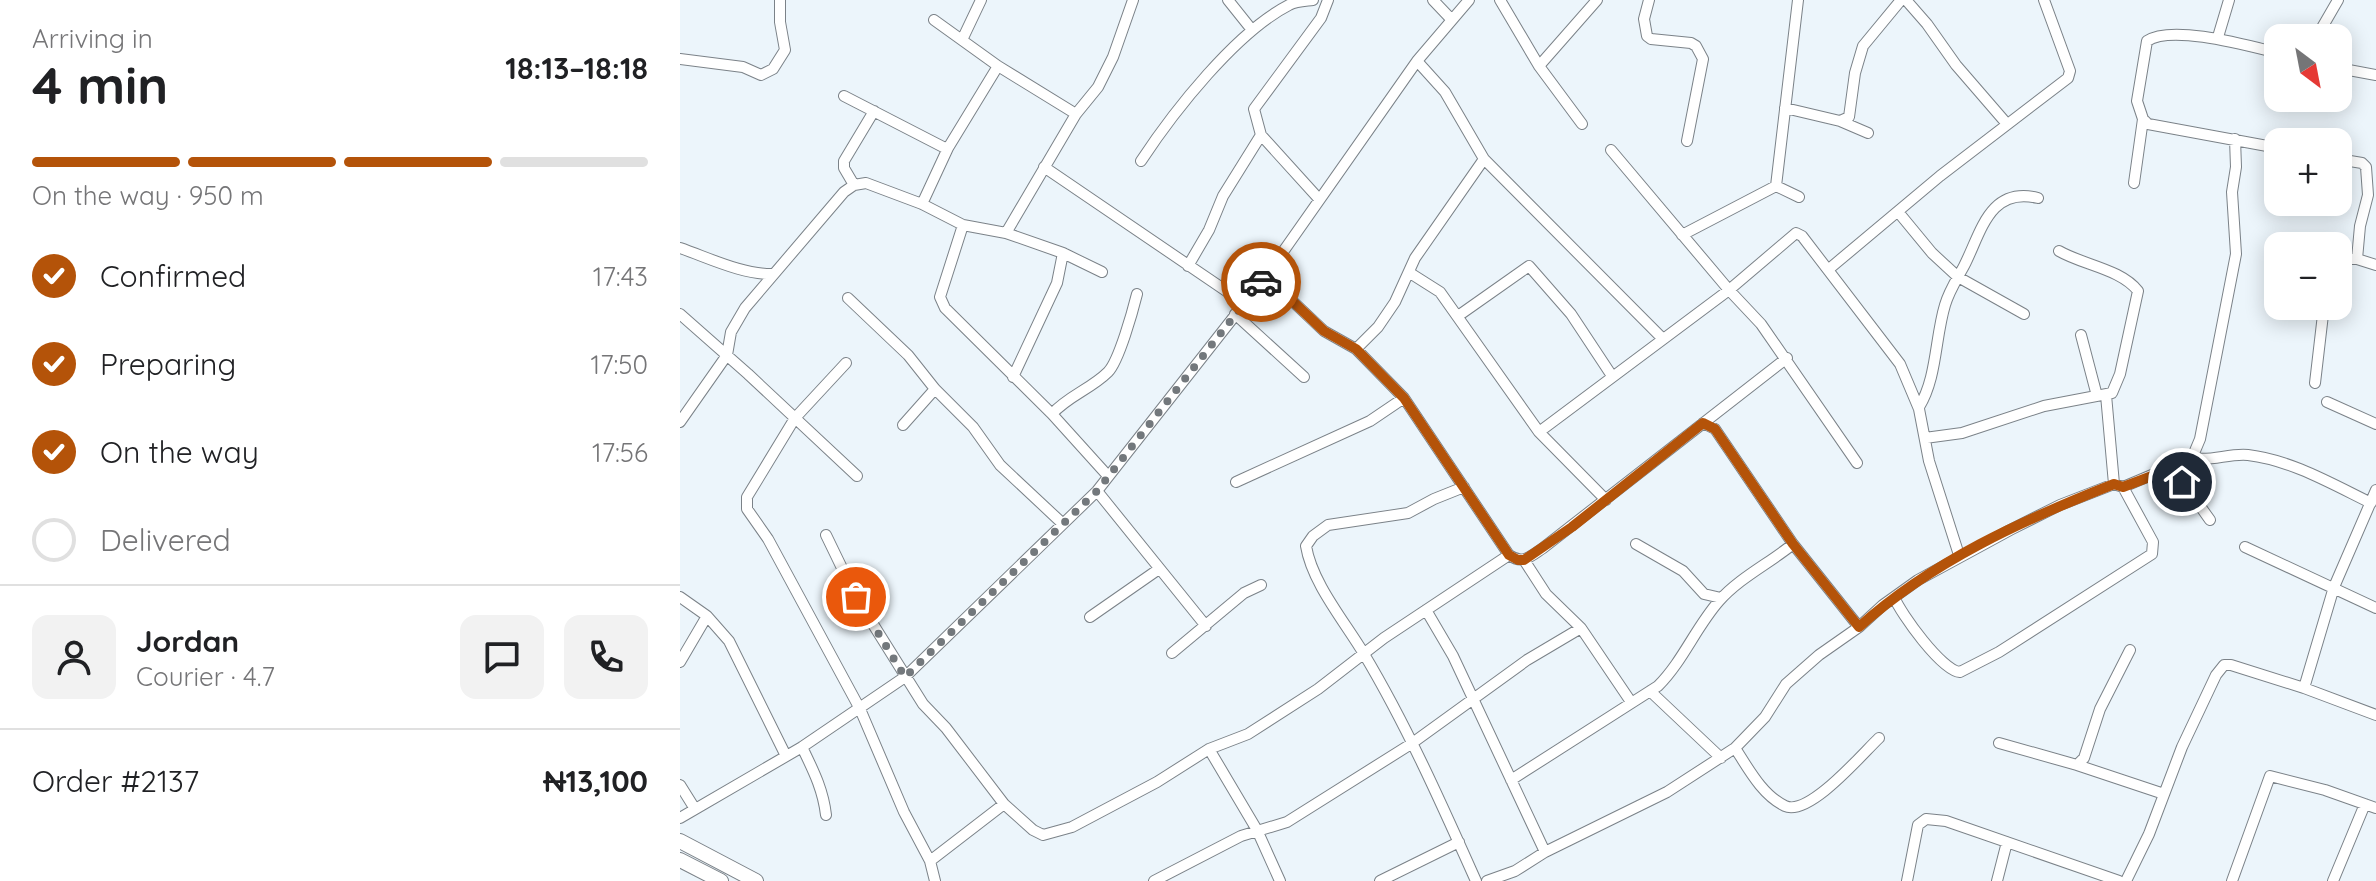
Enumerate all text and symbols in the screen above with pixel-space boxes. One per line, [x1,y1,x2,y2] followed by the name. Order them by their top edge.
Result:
[32,22,153,55] text: Arriving in
[2264,24,2352,112] north arrow
[2264,24,2352,320] map controls
[505,49,648,87] text: 18:13–18:18
[32,52,168,117] text: 4 min
[2264,128,2352,216] button: +
[32,179,264,212] text: On the way · 950 m
[2264,232,2352,320] button: −
[1221,242,1301,322] courier
[32,254,76,298] icon: check
[100,257,246,295] text: Confirmed
[593,260,648,293] text: 17:43
[1239,260,1283,304] icon: car
[32,342,76,386] icon: check
[100,345,236,383] text: Preparing
[591,348,648,381] text: 17:50
[32,430,76,474] icon: check
[100,433,259,471] text: On the way
[592,436,648,469] text: 17:56
[2148,448,2216,516] pin
[2160,460,2204,504] icon: home
[100,521,231,559] text: Delivered
[822,563,890,631] pin
[834,575,878,619] icon: bag
[32,615,116,699] button: person
[460,615,544,699] button: chat
[564,615,648,699] button: phone
[136,622,239,660] text: Jordan
[136,660,275,693] text: Courier · 4.7
[32,762,199,800] text: Order #2137
[544,762,648,800] text: ₦13,100

